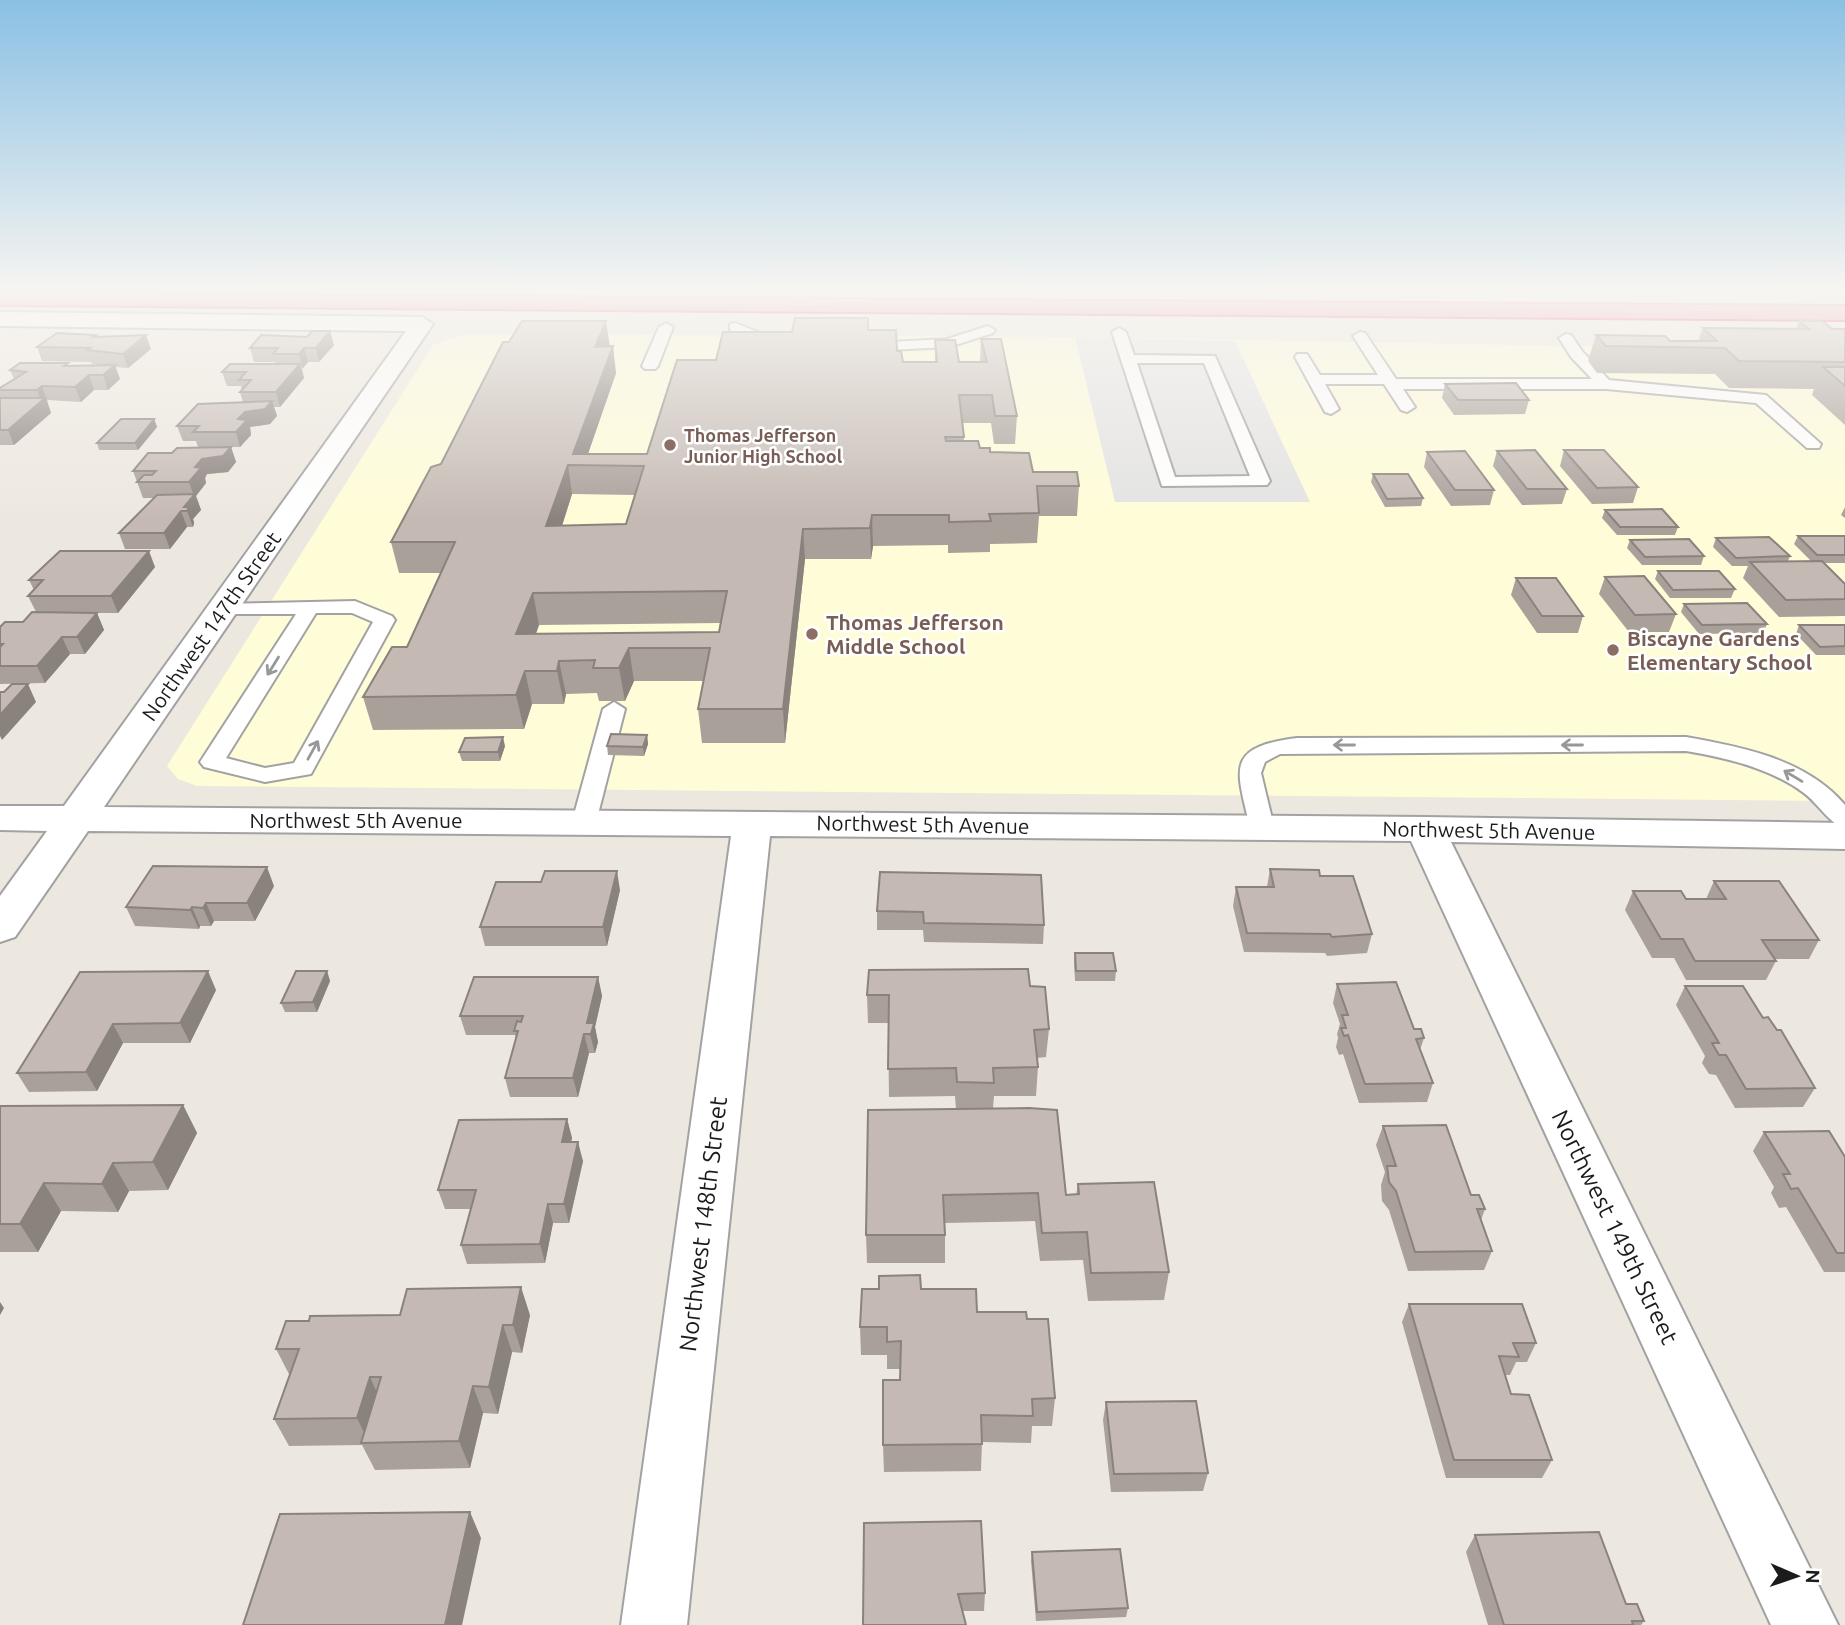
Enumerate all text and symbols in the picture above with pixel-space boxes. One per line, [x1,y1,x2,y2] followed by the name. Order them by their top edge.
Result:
[684,425,843,466] place label: Thomas Jefferson Junior High School
[662,437,678,453] marker: Thomas Jefferson Junior High School
[137,527,285,725] street label: Northwest 147th Street
[826,610,1004,658] place label: Thomas Jefferson Middle School
[804,626,820,642] marker: Thomas Jefferson Middle School
[1627,626,1812,674] place label: Biscayne Gardens Elementary School
[1605,642,1621,658] marker: Biscayne Gardens Elementary School
[265,656,279,676] one-way arrow
[1333,738,1356,752] one-way arrow
[1561,738,1584,752] one-way arrow
[307,740,320,761] one-way arrow
[1784,769,1804,783] one-way arrow
[249,808,463,832] street label: Northwest 5th Avenue
[816,810,1030,838] street label: Northwest 5th Avenue
[1382,816,1596,844] street label: Northwest 5th Avenue
[674,1094,732,1353] street label: Northwest 148th Street
[1547,1106,1684,1349] street label: Northwest 149th Street
[1761,1541,1831,1611] north arrow
[1802,1569,1824,1584] text: N

